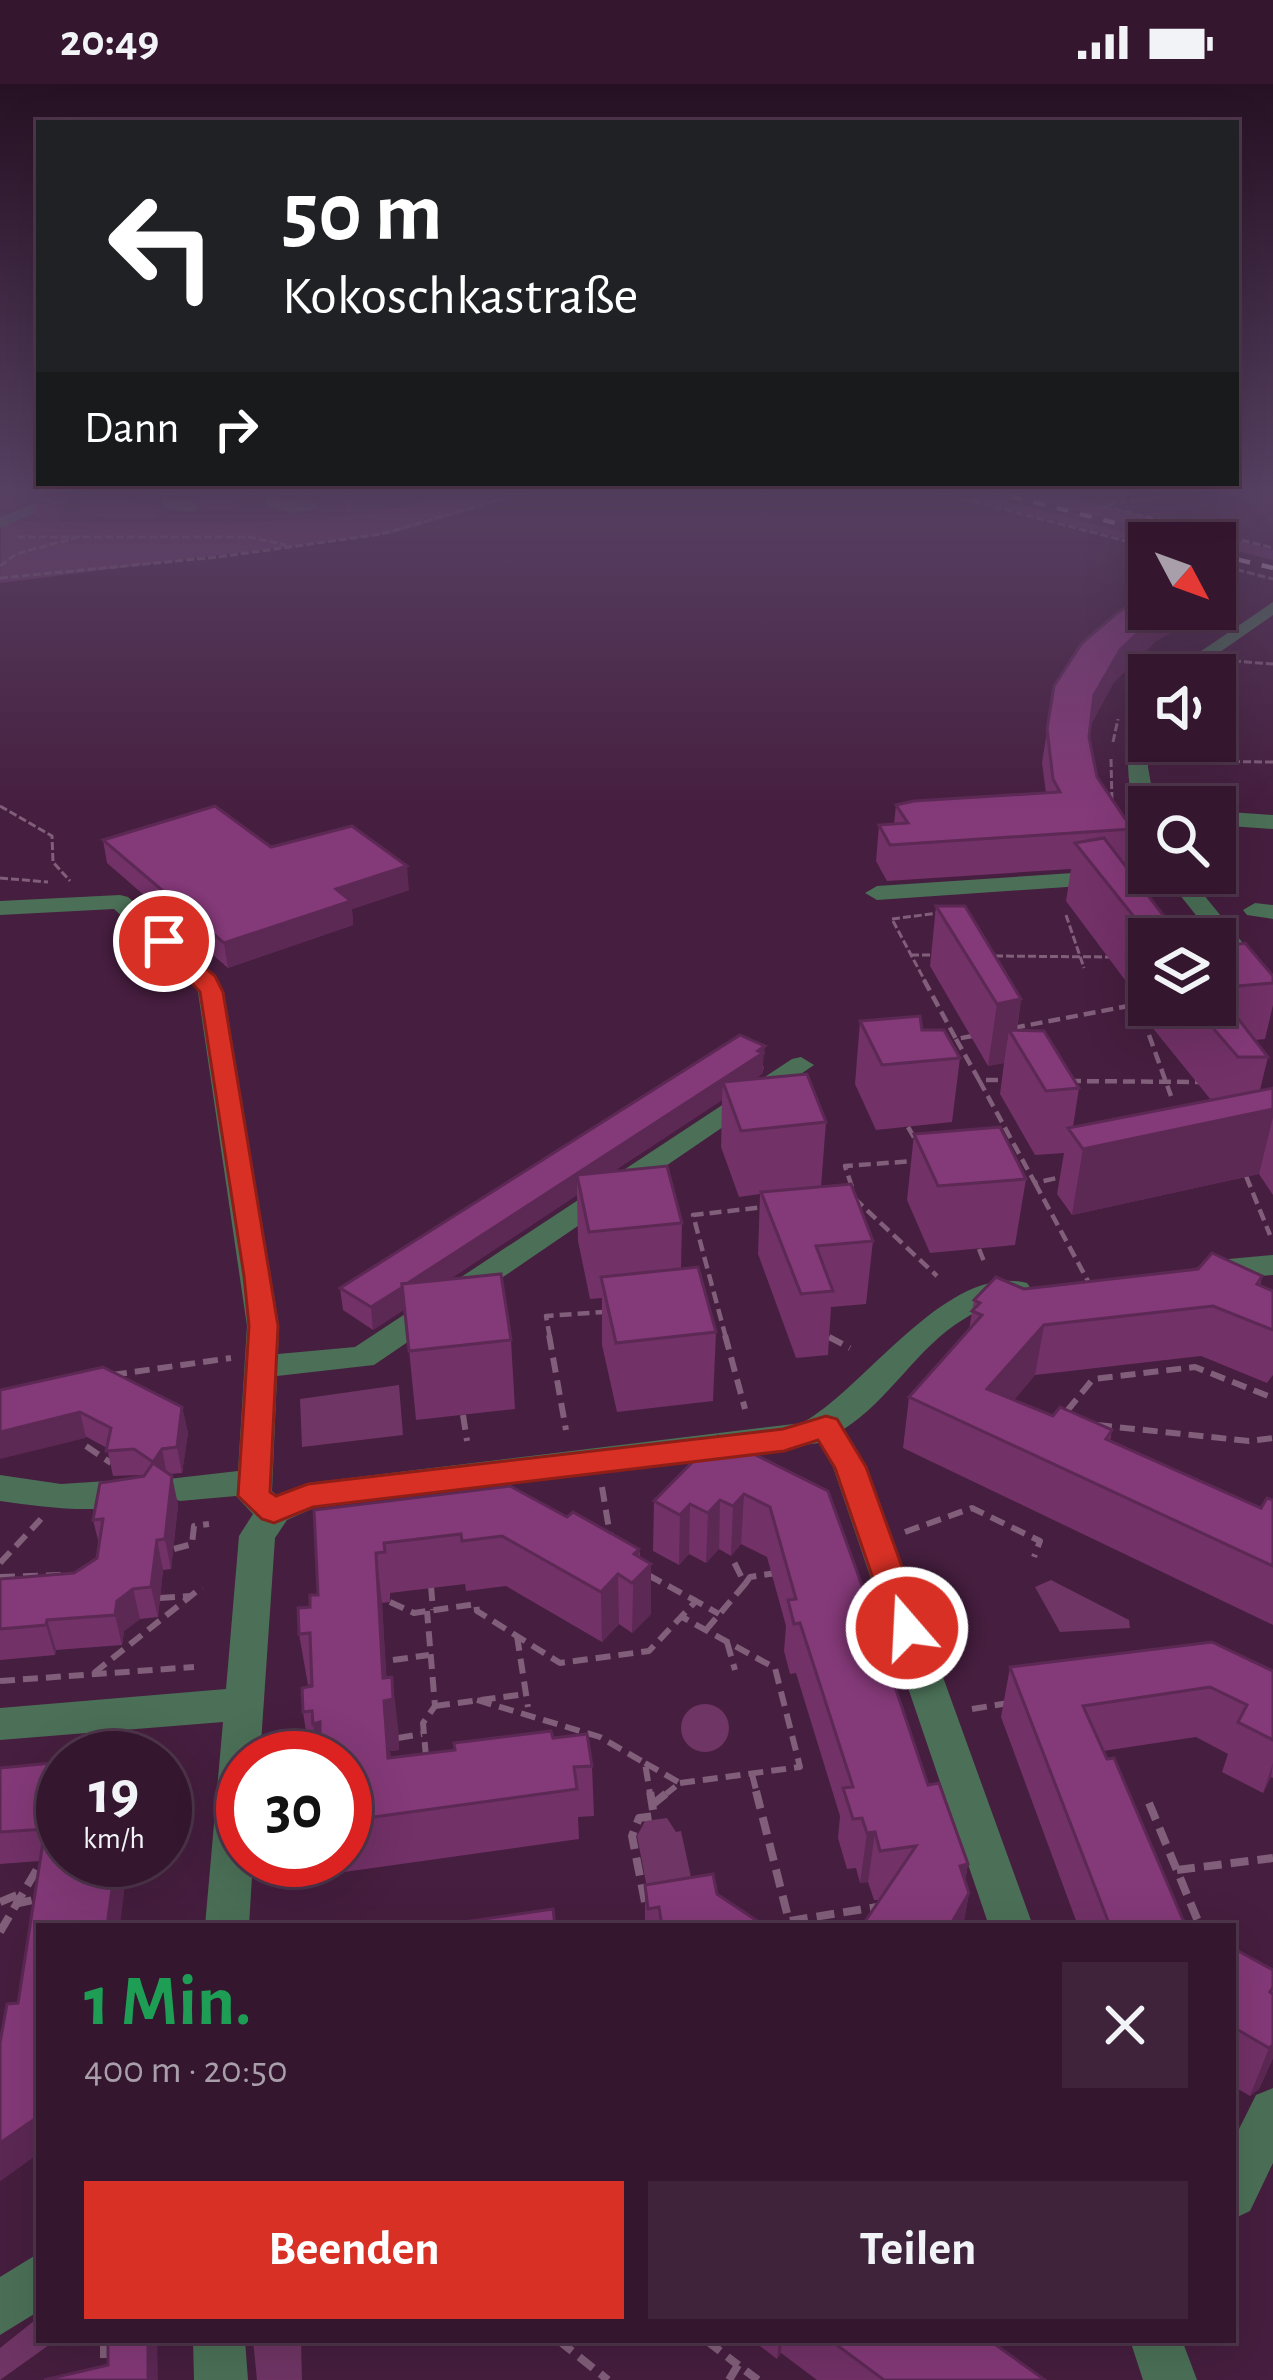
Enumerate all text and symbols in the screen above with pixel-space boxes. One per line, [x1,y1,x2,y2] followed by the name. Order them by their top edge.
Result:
[60,19,159,64] text: 20:49
[84,168,240,324] icon: left
[282,172,443,256] text: 50 m
[282,270,638,324] text: Kokoschkastraße
[203,396,269,462] icon: right
[84,406,179,451] text: Dann
[1128,522,1236,630] north arrow
[1128,522,1236,1026] map controls
[1128,654,1236,762] button: sound
[1128,786,1236,894] button: search
[113,890,215,992] pin
[131,908,197,974] icon: arrive
[1128,918,1236,1026] button: layers
[844,1565,970,1691] position arrow
[216,1731,372,1887] speed limit sign: 30
[89,1764,139,1824] text: 19
[83,1824,145,1854] text: km/h
[1062,1962,1188,2088] button: close
[84,1966,252,2038] text: 1 Min.
[84,2051,288,2090] text: 400 m · 20:50
[84,2181,624,2319] button: Beenden
[648,2181,1188,2319] button: Teilen

